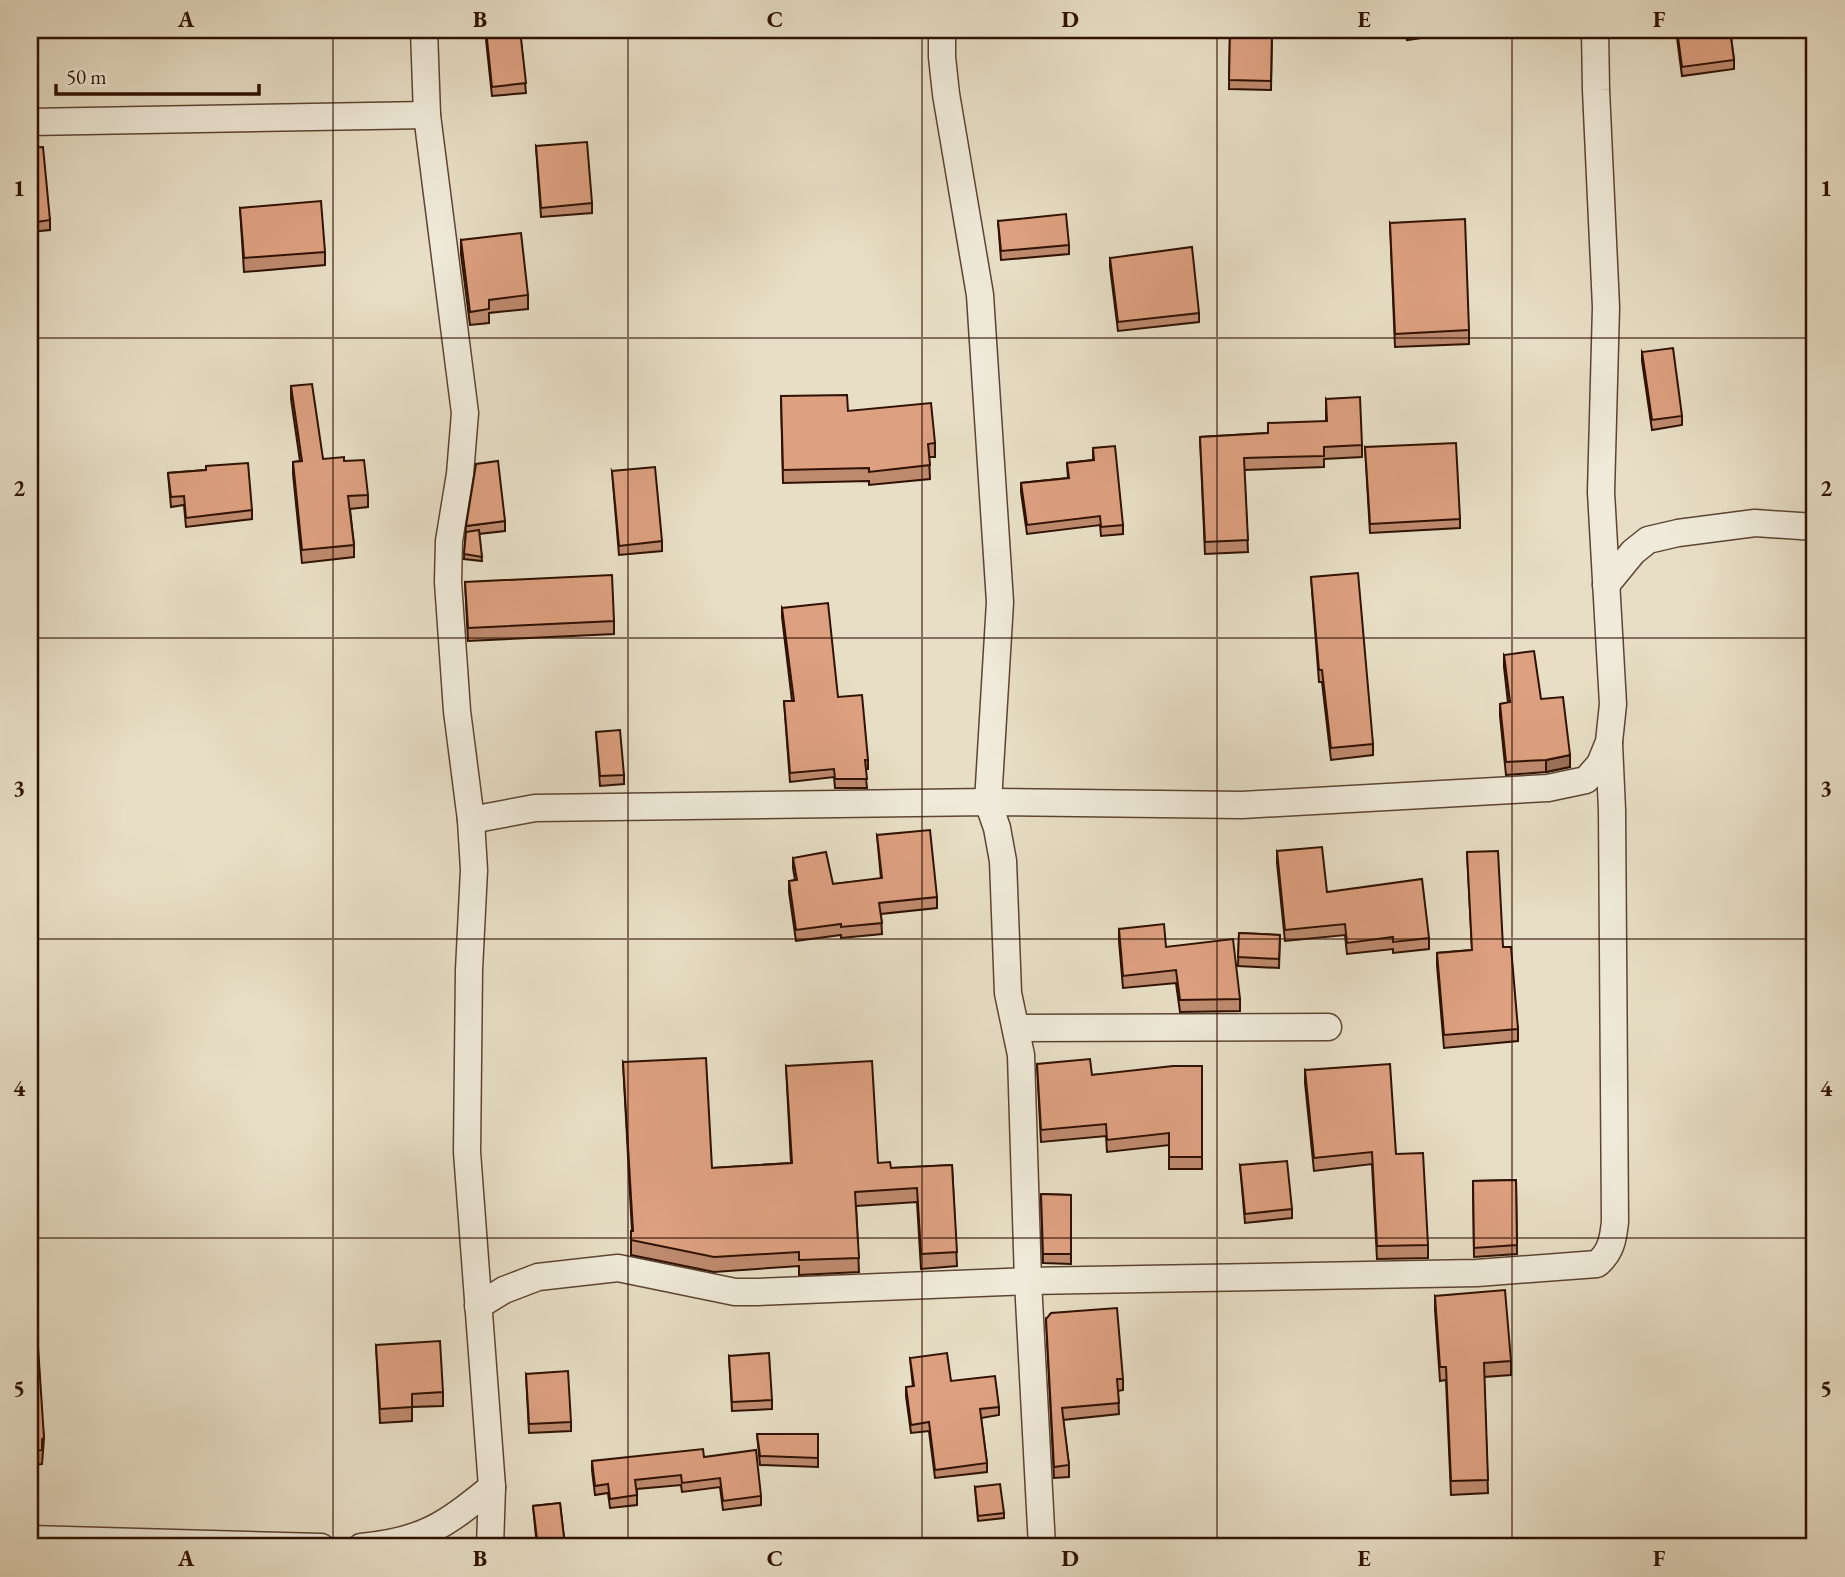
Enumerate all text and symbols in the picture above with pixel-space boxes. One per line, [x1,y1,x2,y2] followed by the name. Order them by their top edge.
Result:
[177,4,195,34] text: A
[473,4,487,34] text: B
[767,4,783,34] text: C
[1061,4,1079,34] text: D
[1357,4,1371,34] text: E
[1653,4,1666,34] text: F
[56,52,259,96] scale bar
[66,63,107,90] text: 50 m
[13,173,25,203] text: 1
[1820,173,1832,203] text: 1
[13,473,25,503] text: 2
[1820,473,1832,503] text: 2
[13,773,25,803] text: 3
[1820,773,1832,803] text: 3
[13,1073,26,1103] text: 4
[1820,1073,1833,1103] text: 4
[13,1373,25,1403] text: 5
[1820,1373,1832,1403] text: 5
[177,1543,195,1573] text: A
[473,1543,487,1573] text: B
[767,1543,783,1573] text: C
[1061,1543,1079,1573] text: D
[1357,1543,1371,1573] text: E
[1653,1543,1666,1573] text: F

